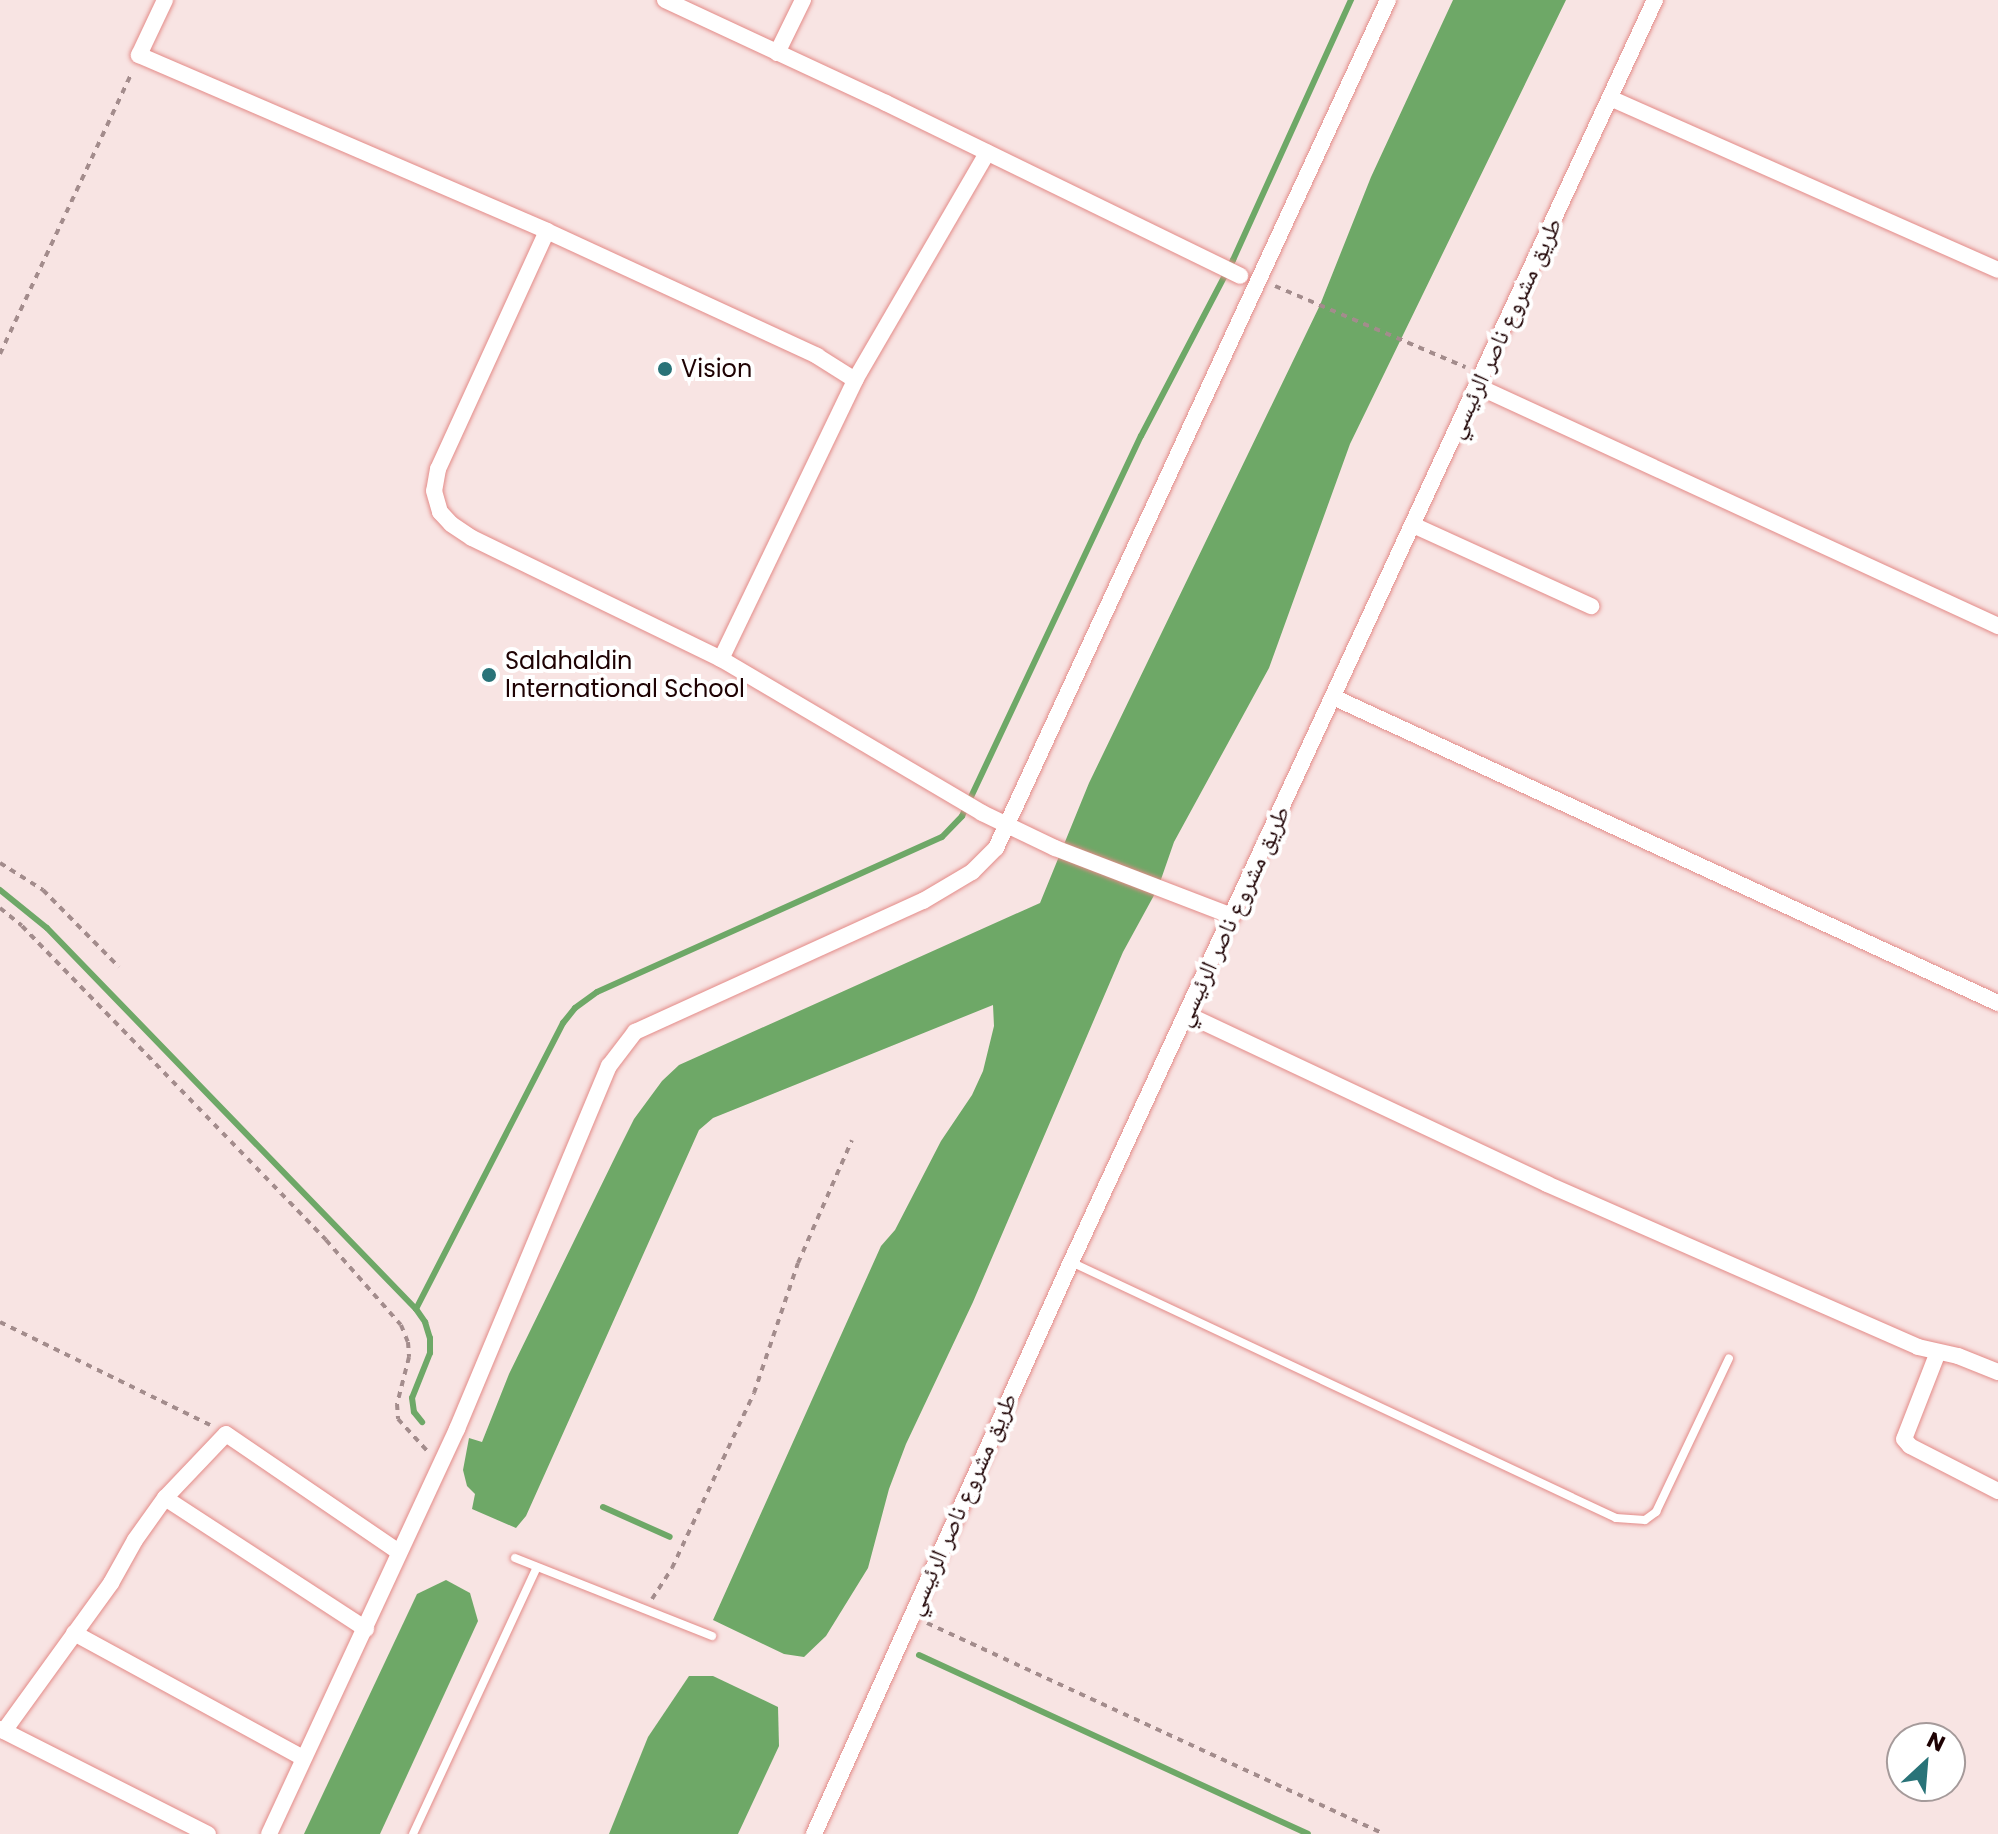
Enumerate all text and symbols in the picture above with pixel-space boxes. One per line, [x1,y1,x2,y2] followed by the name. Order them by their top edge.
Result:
[1440,213,1568,443] street label: طريق مشروع ناصر الرئيسي
[681,355,752,383] place label: Vision
[656,360,674,378] marker: Vision
[505,647,745,703] place label: Salahaldin International School
[480,666,498,684] marker: Salahaldin International School
[1168,801,1296,1031] street label: طريق مشروع ناصر الرئيسي
[899,1388,1023,1620] street label: طريق مشروع ناصر الرئيسي
[1886,1722,1966,1802] north arrow
[1922,1724,1950,1759] text: N

